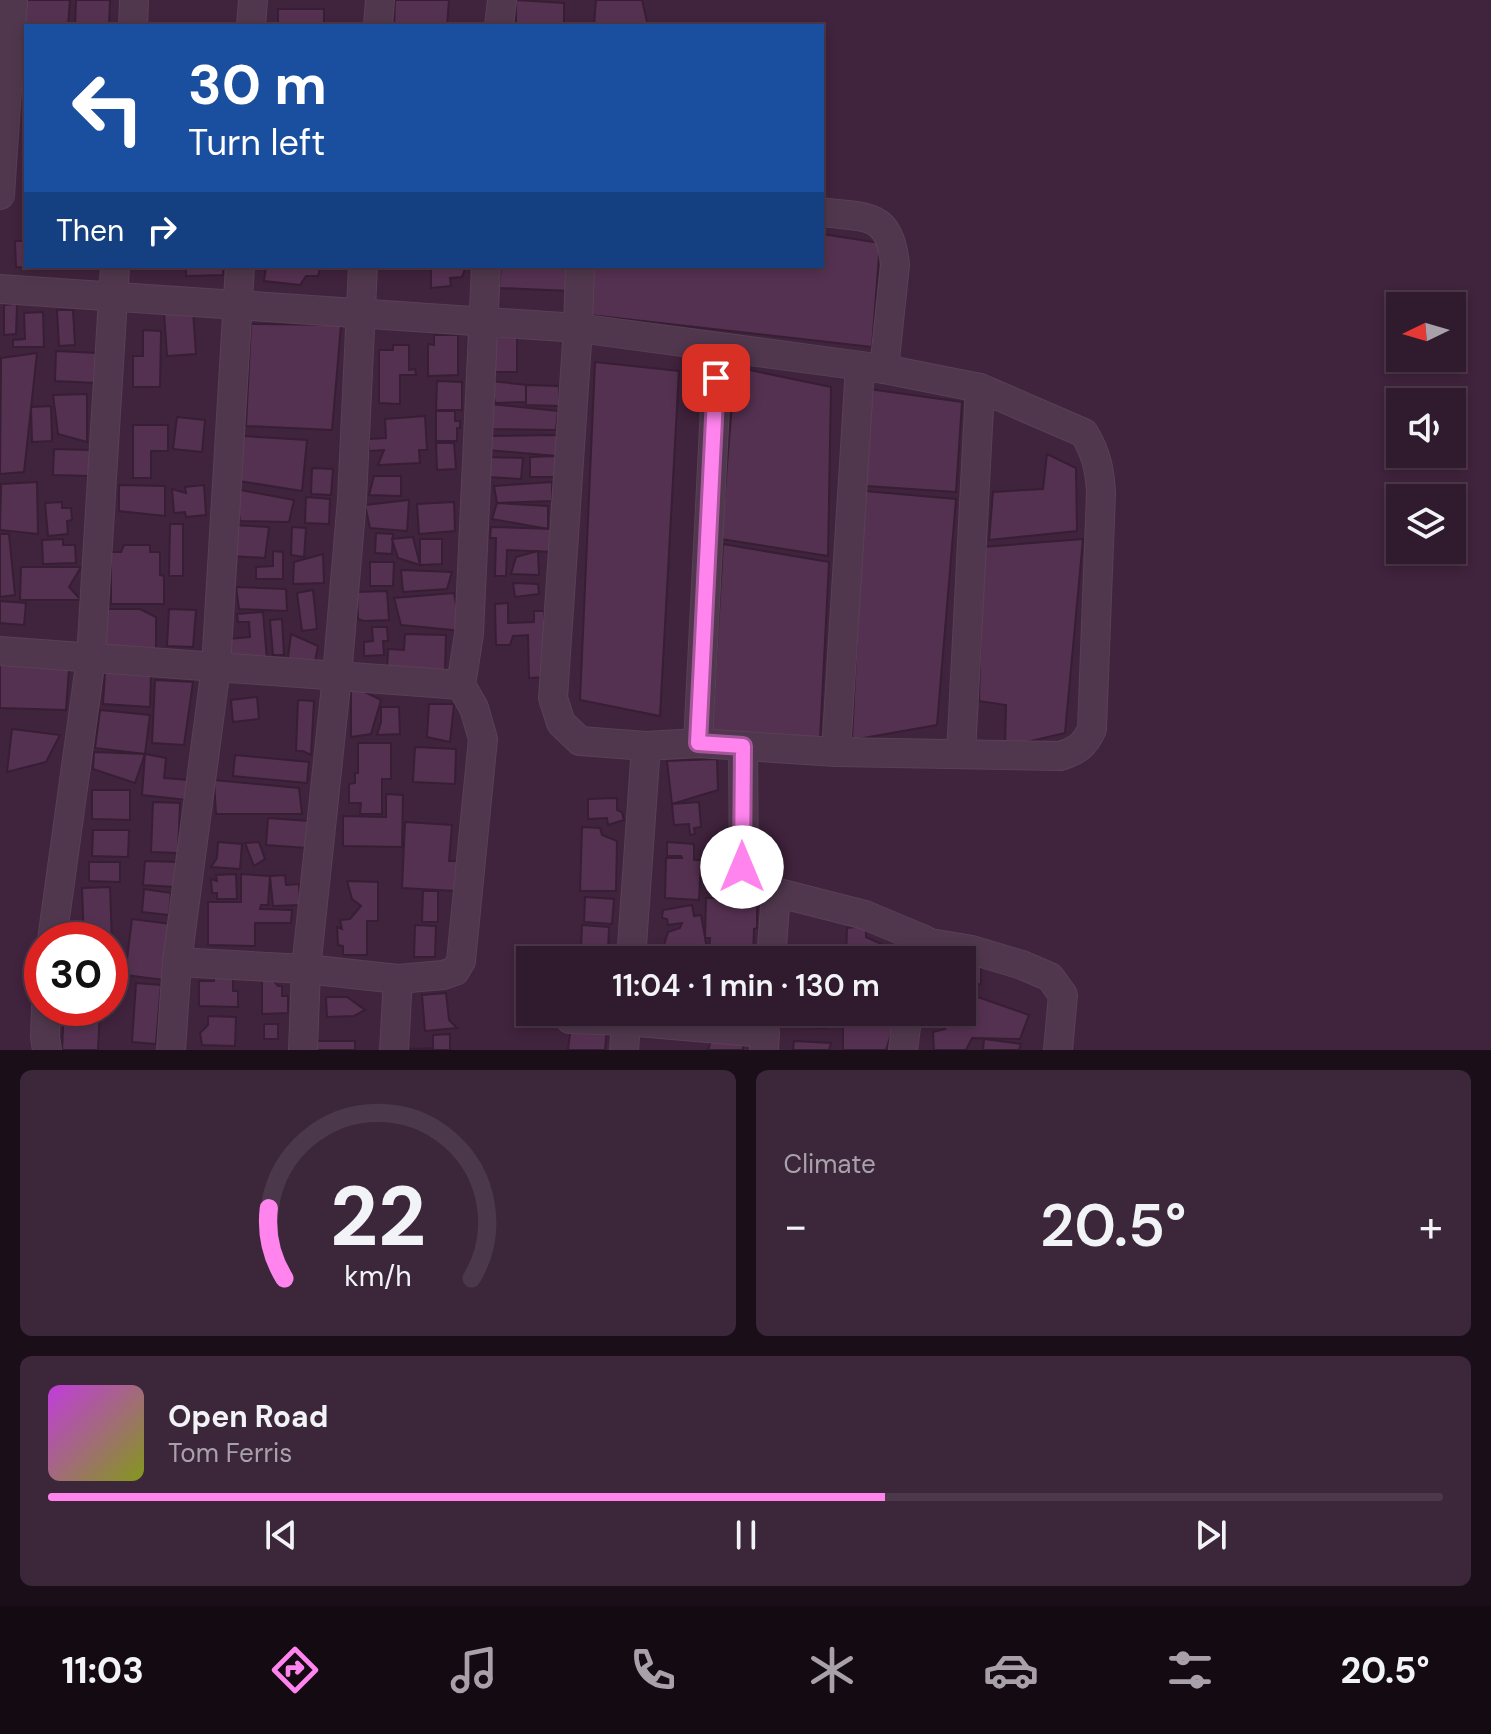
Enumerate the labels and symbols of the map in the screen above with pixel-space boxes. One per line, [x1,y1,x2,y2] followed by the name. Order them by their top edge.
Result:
[1386,292,1466,372] north arrow
[682,344,750,412] pin
[700,825,784,909] position arrow
[24,922,128,1026] speed limit sign: 30

